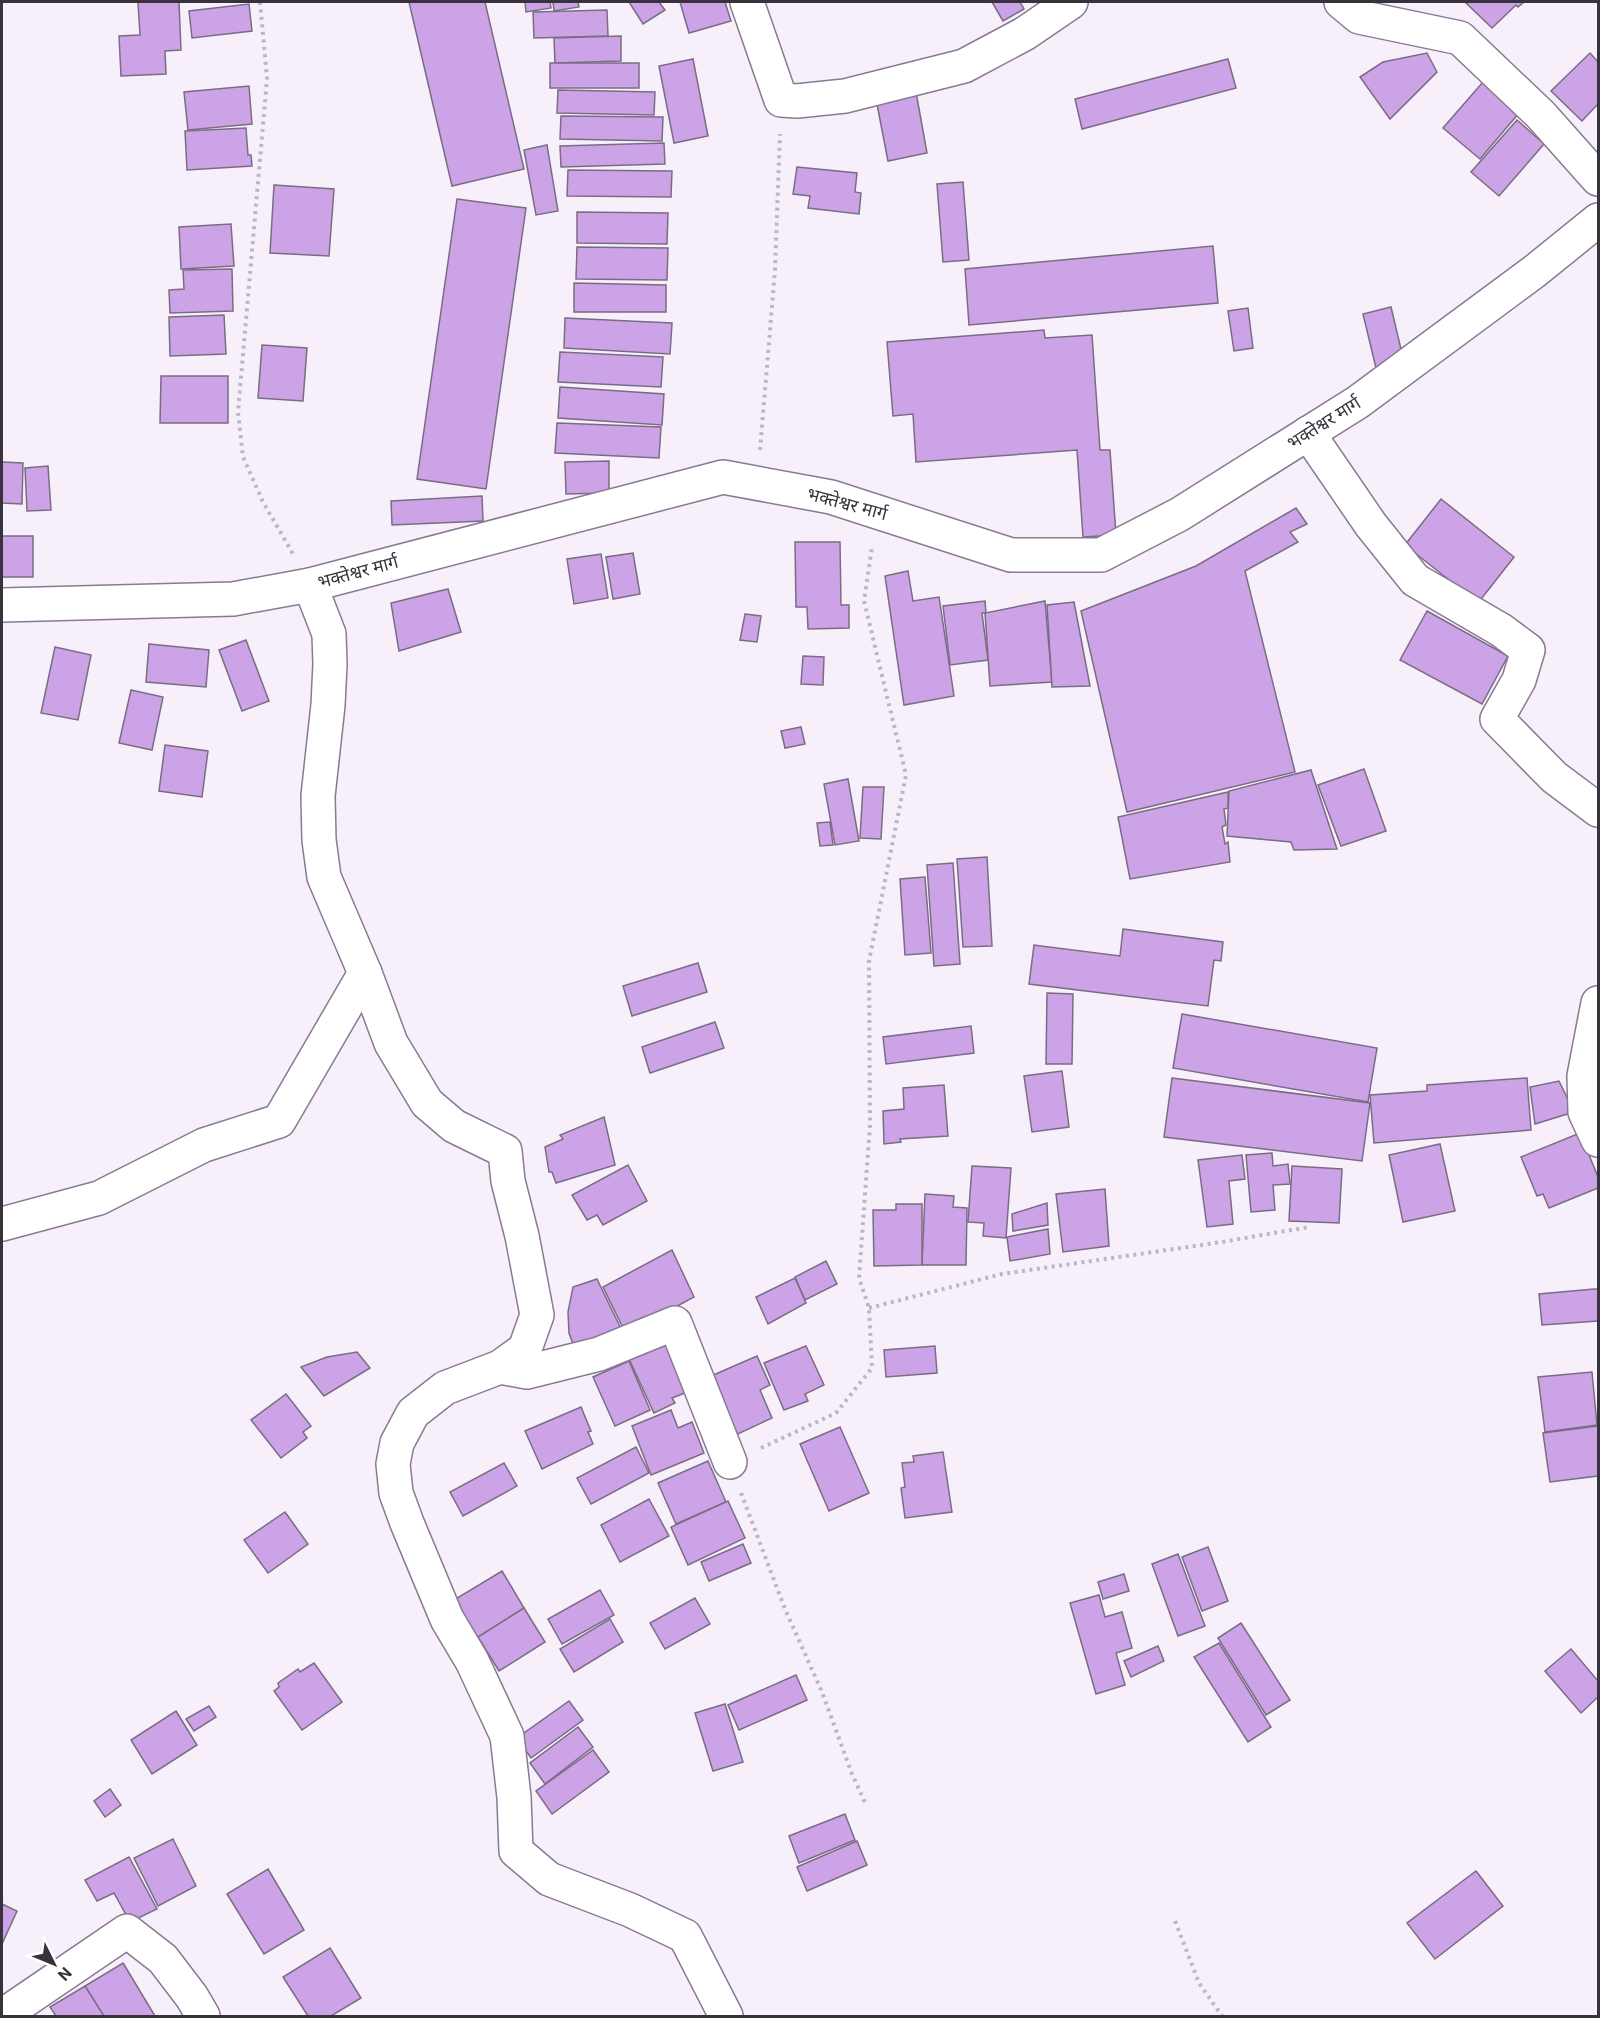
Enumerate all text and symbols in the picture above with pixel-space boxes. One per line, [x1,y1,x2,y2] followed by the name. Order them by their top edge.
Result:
[1283,391,1365,453] street label: भक्तेश्वर मार्ग
[805,483,891,525] street label: भक्तेश्वर मार्ग
[315,550,401,592] street label: भक्तेश्वर मार्ग
[24,1934,84,1994] north arrow
[54,1963,75,1984] text: N

